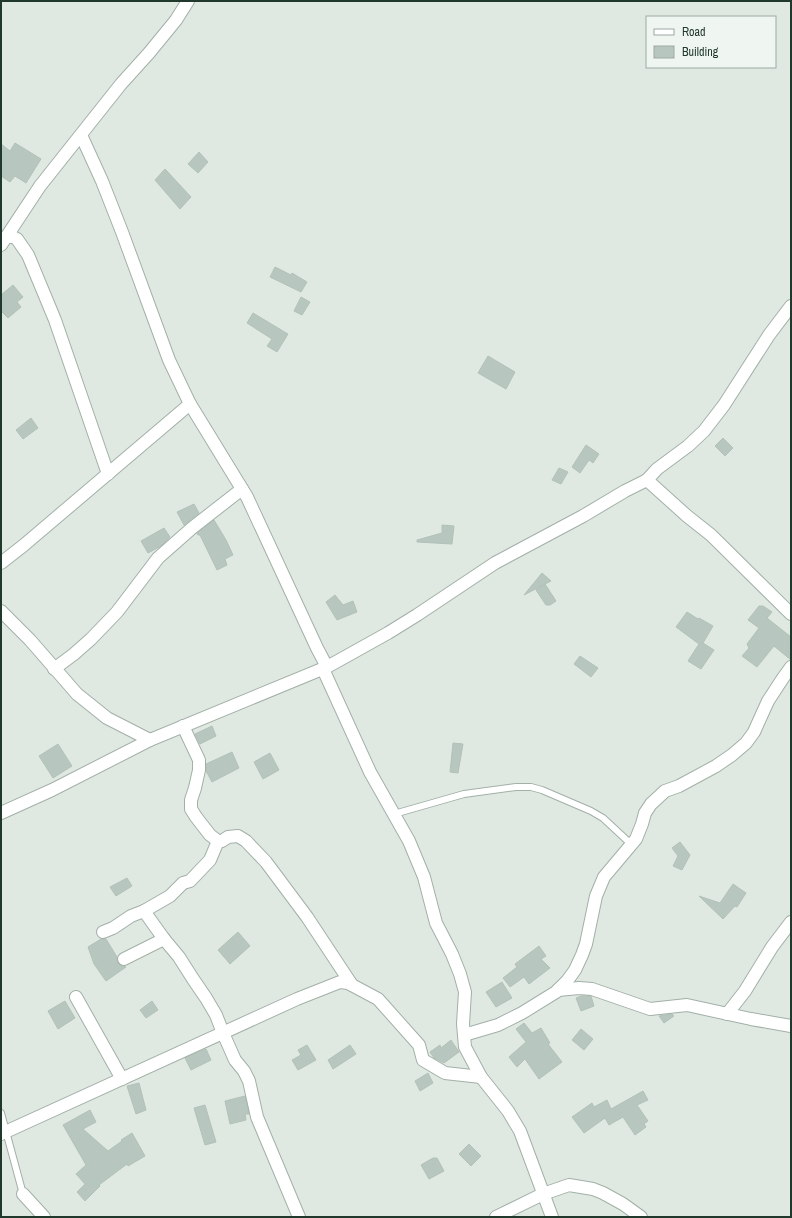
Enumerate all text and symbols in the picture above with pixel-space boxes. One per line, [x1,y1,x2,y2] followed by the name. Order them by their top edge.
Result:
[646,16,776,68] legend
[682,24,706,40] text: Road
[682,44,719,60] text: Building

